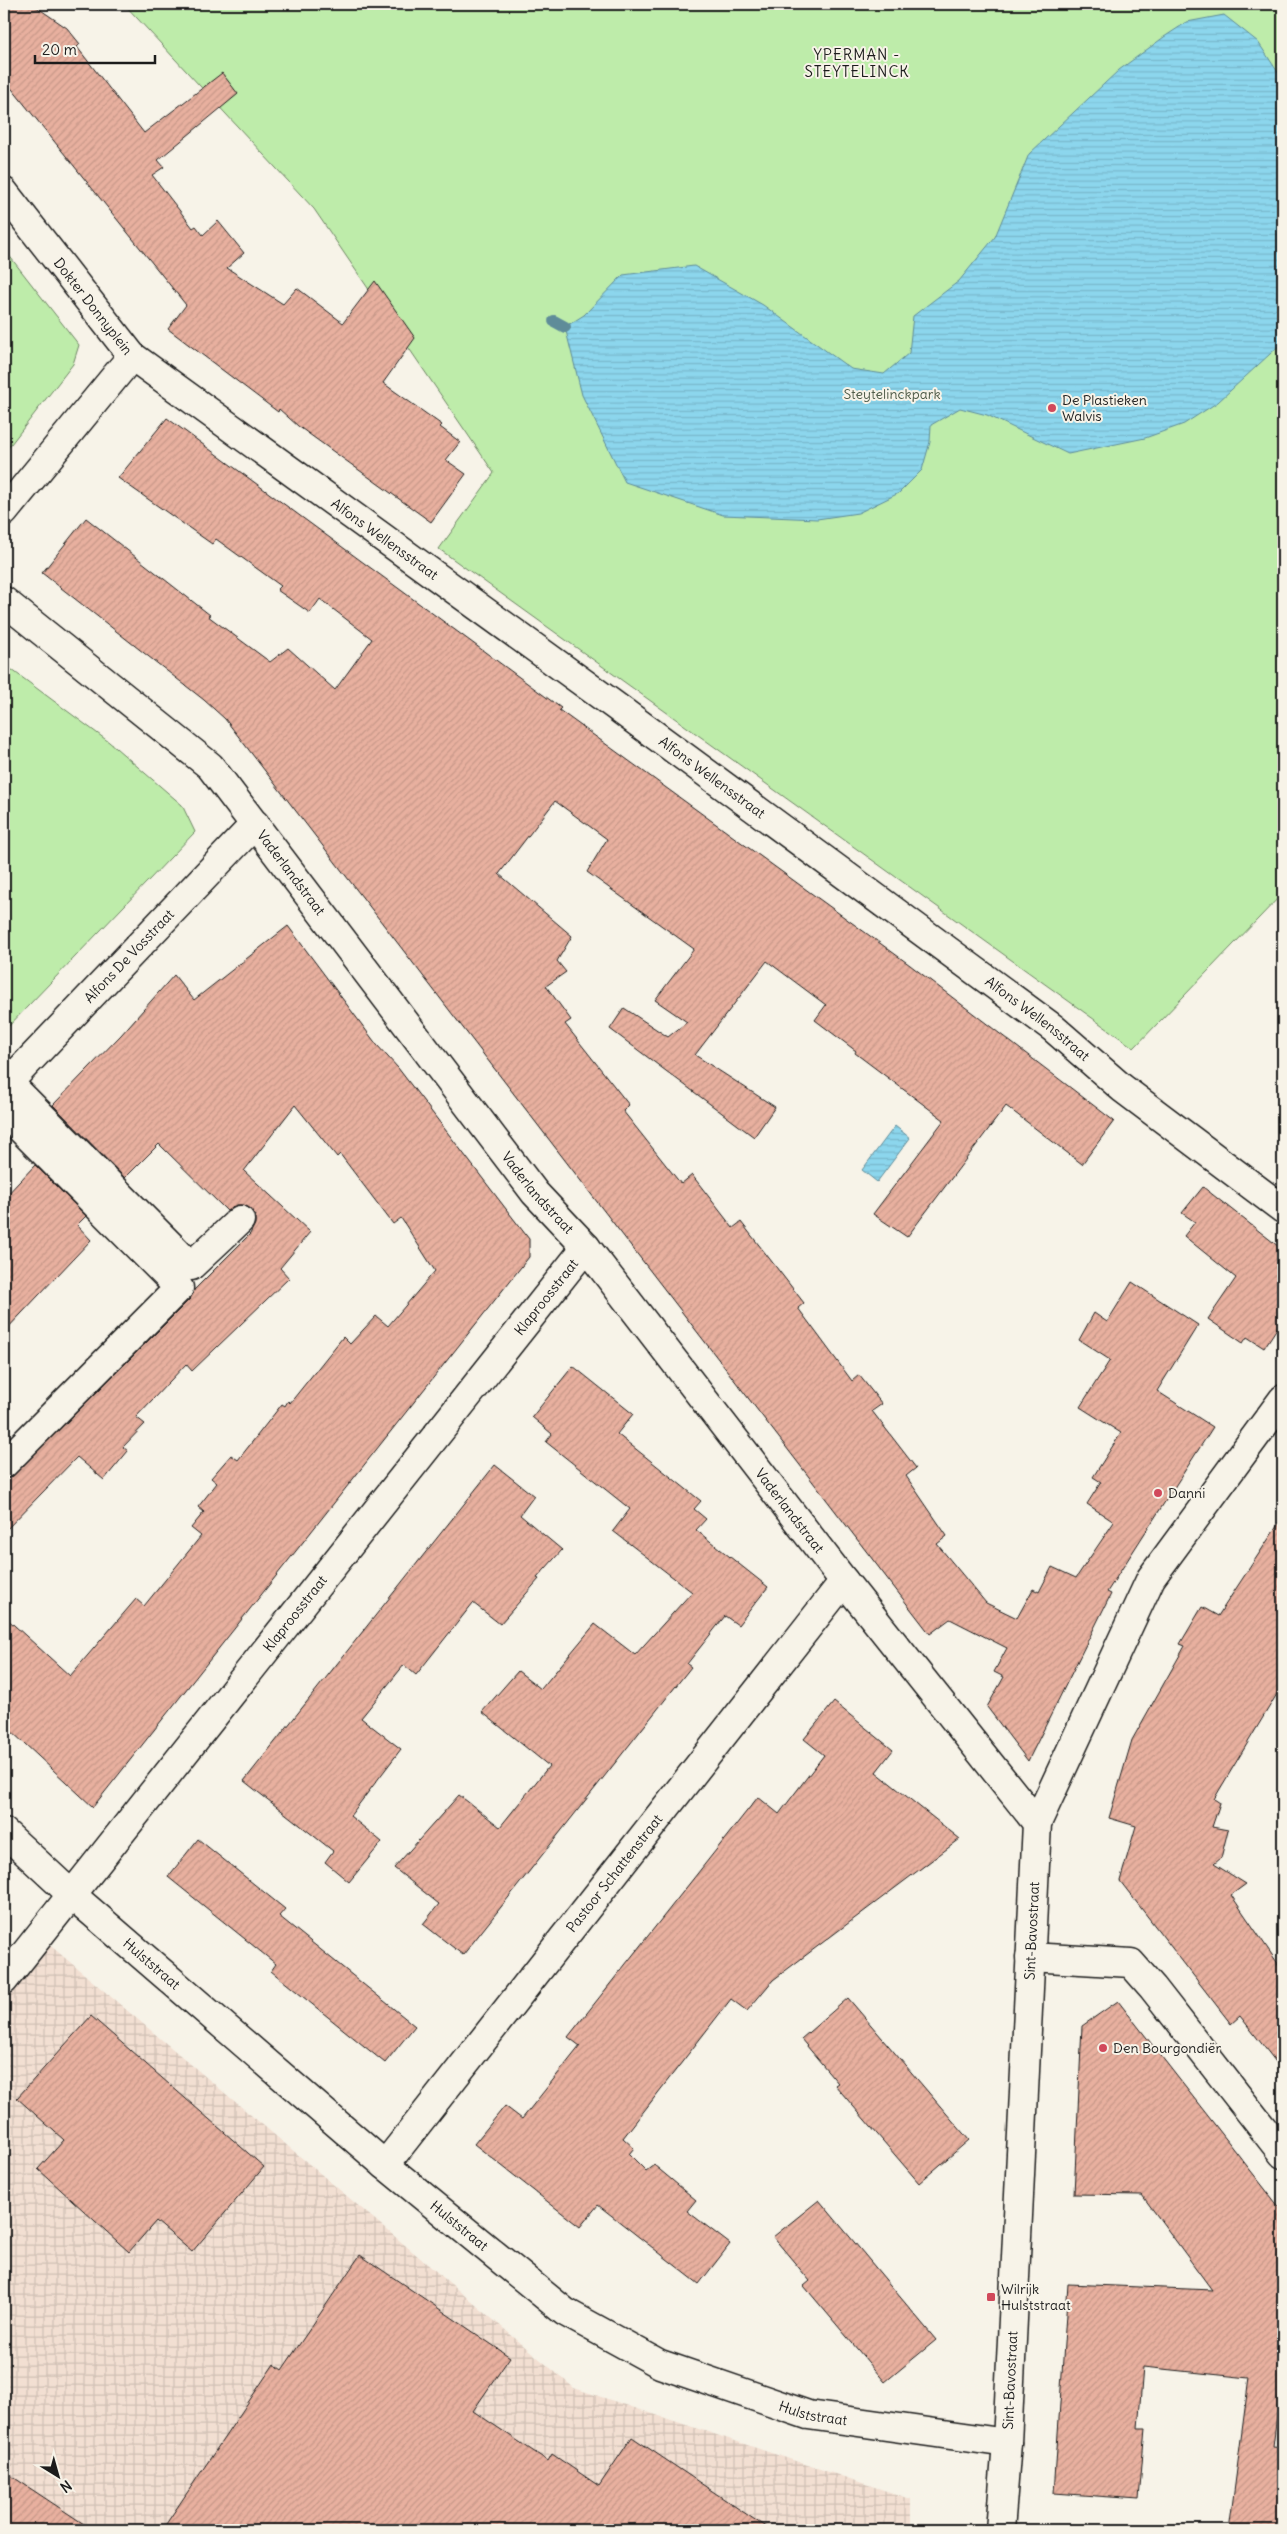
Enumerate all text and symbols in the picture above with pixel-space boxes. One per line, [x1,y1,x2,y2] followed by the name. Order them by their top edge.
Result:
[35,32,155,64] scale bar
[42,40,77,59] text: 20 m
[804,45,910,81] district label: YPERMAN - STEYTELINCK
[50,254,137,358] street label: Dokter Donnyplein
[843,385,941,403] park label: Steytelinckpark
[1062,391,1147,425] place label: De Plastieken Walvis
[1046,402,1058,414] marker: De Plastieken Walvis
[328,494,442,584] street label: Alfons Wellensstraat
[655,732,769,822] street label: Alfons Wellensstraat
[253,826,330,919] street label: Vaderlandstraat
[80,905,178,1007] street label: Alfons De Vosstraat
[982,972,1094,1065] street label: Alfons Wellensstraat
[498,1148,578,1238] street label: Vaderlandstraat
[510,1255,582,1339] street label: Klaproosstraat
[751,1465,828,1557] street label: Vaderlandstraat
[1168,1484,1205,1502] place label: Danni
[1152,1487,1164,1499] marker: Danni
[259,1571,331,1655] street label: Klaproosstraat
[562,1810,666,1936] street label: Pastoor Schattenstraat
[1020,1881,1043,1981] street label: Sint-Bavostraat
[119,1934,184,1994] street label: Hulststraat
[1113,2039,1221,2057] place label: Den Bourgondiër
[1097,2042,1109,2054] marker: Den Bourgondiër
[427,2197,492,2255] street label: Hulststraat
[1001,2280,1071,2314] place label: Wilrijk Hulststraat
[985,2291,997,2303] marker: Wilrijk Hulststraat
[999,2330,1021,2430] street label: Sint-Bavostraat
[777,2397,849,2429] street label: Hulststraat
[32,2452,82,2502] north arrow
[57,2476,75,2496] text: N

